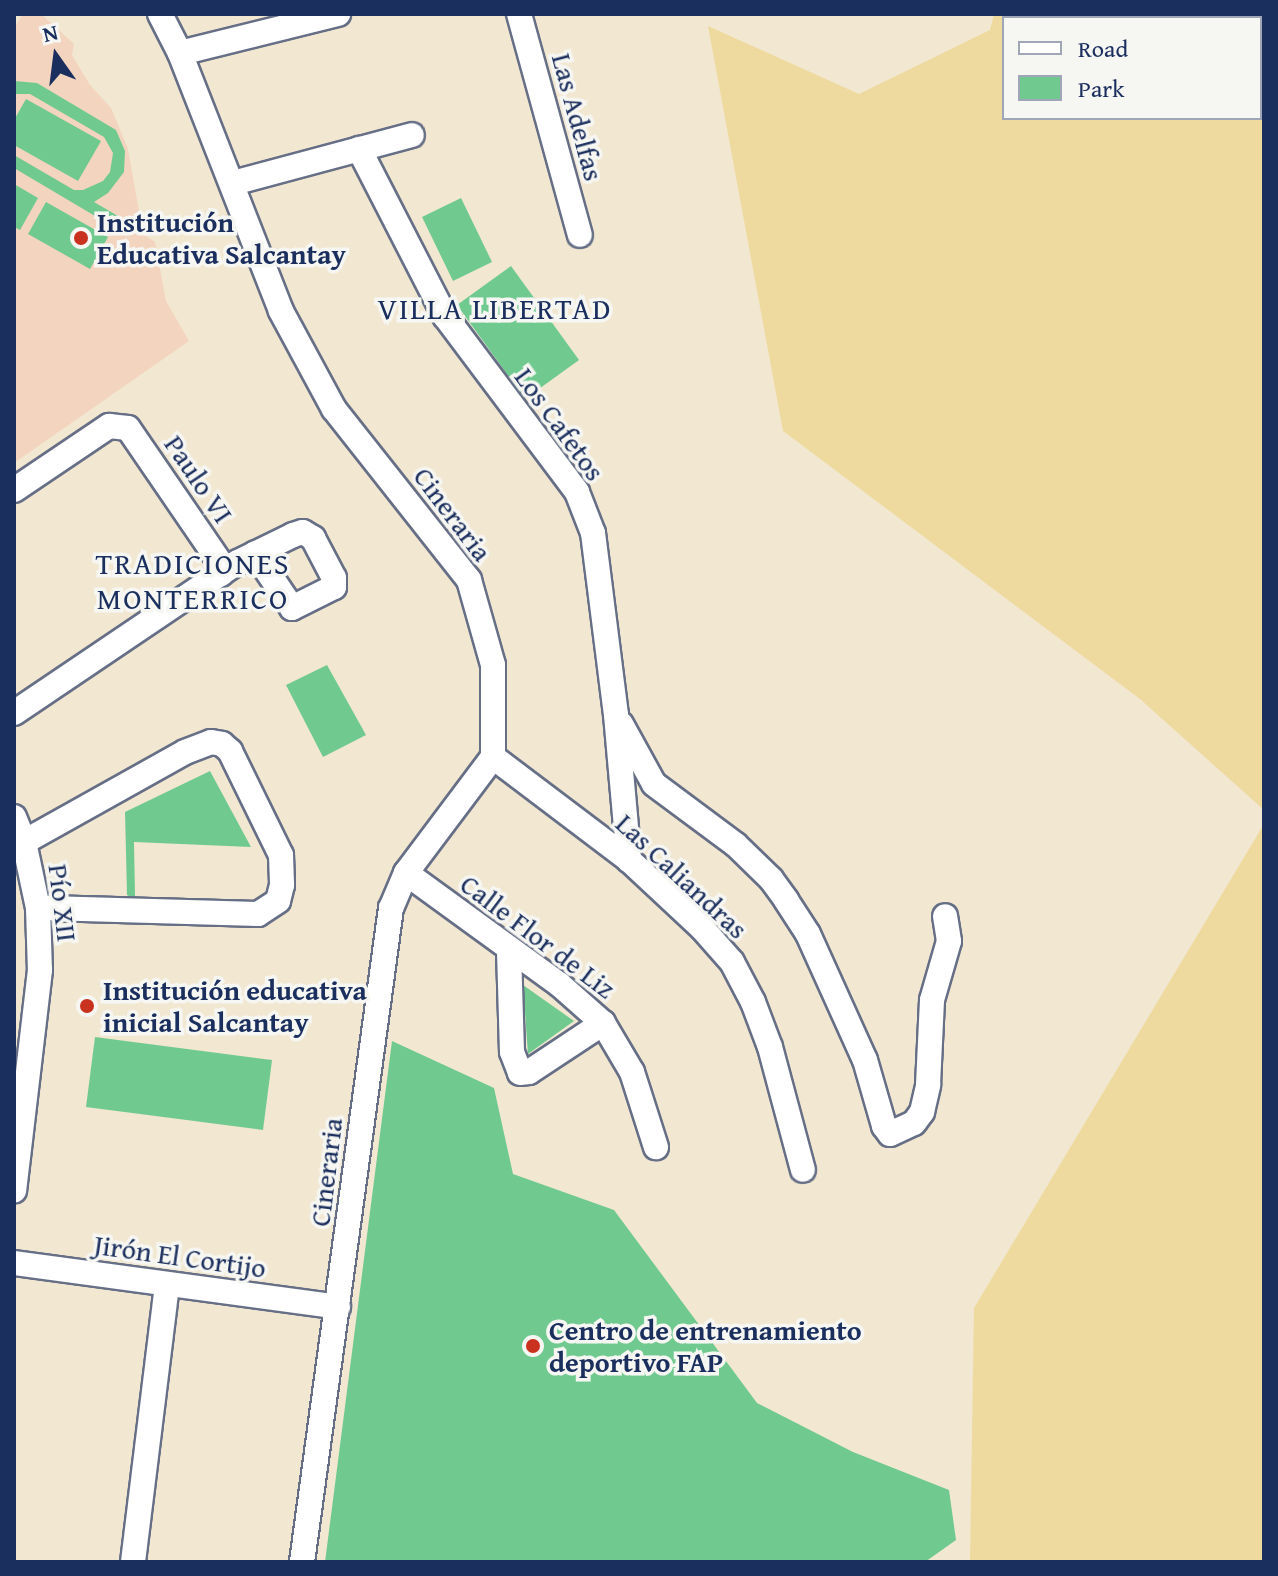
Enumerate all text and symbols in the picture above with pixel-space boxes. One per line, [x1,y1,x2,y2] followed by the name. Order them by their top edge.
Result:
[39,15,61,50] text: N
[16,16,96,96] north arrow
[1002,16,1262,120] legend
[1078,31,1128,66] text: Road
[545,50,611,184] street label: Las Adelfas
[1078,71,1124,106] text: Park
[97,205,346,271] place label: Institución Educativa Salcantay
[72,229,90,247] marker: Institución Educativa Salcantay
[377,290,613,326] district label: VILLA LIBERTAD
[508,361,612,487] street label: Los Cafetos
[157,429,241,529] street label: Paulo VI
[407,460,499,568] street label: Cineraria
[96,545,290,616] district label: TRADICIONES MONTERRICO
[609,806,755,946] street label: Las Caliandras
[42,862,84,944] street label: Pío XII
[454,867,622,1005] street label: Calle Flor de Liz
[103,973,367,1039] place label: Institución educativa inicial Salcantay
[78,997,96,1015] marker: Institución educativa inicial Salcantay
[303,1116,349,1228] street label: Cineraria
[92,1227,268,1285] street label: Jirón El Cortijo
[549,1313,862,1379] place label: Centro de entrenamiento deportivo FAP
[524,1337,542,1355] marker: Centro de entrenamiento deportivo FAP

